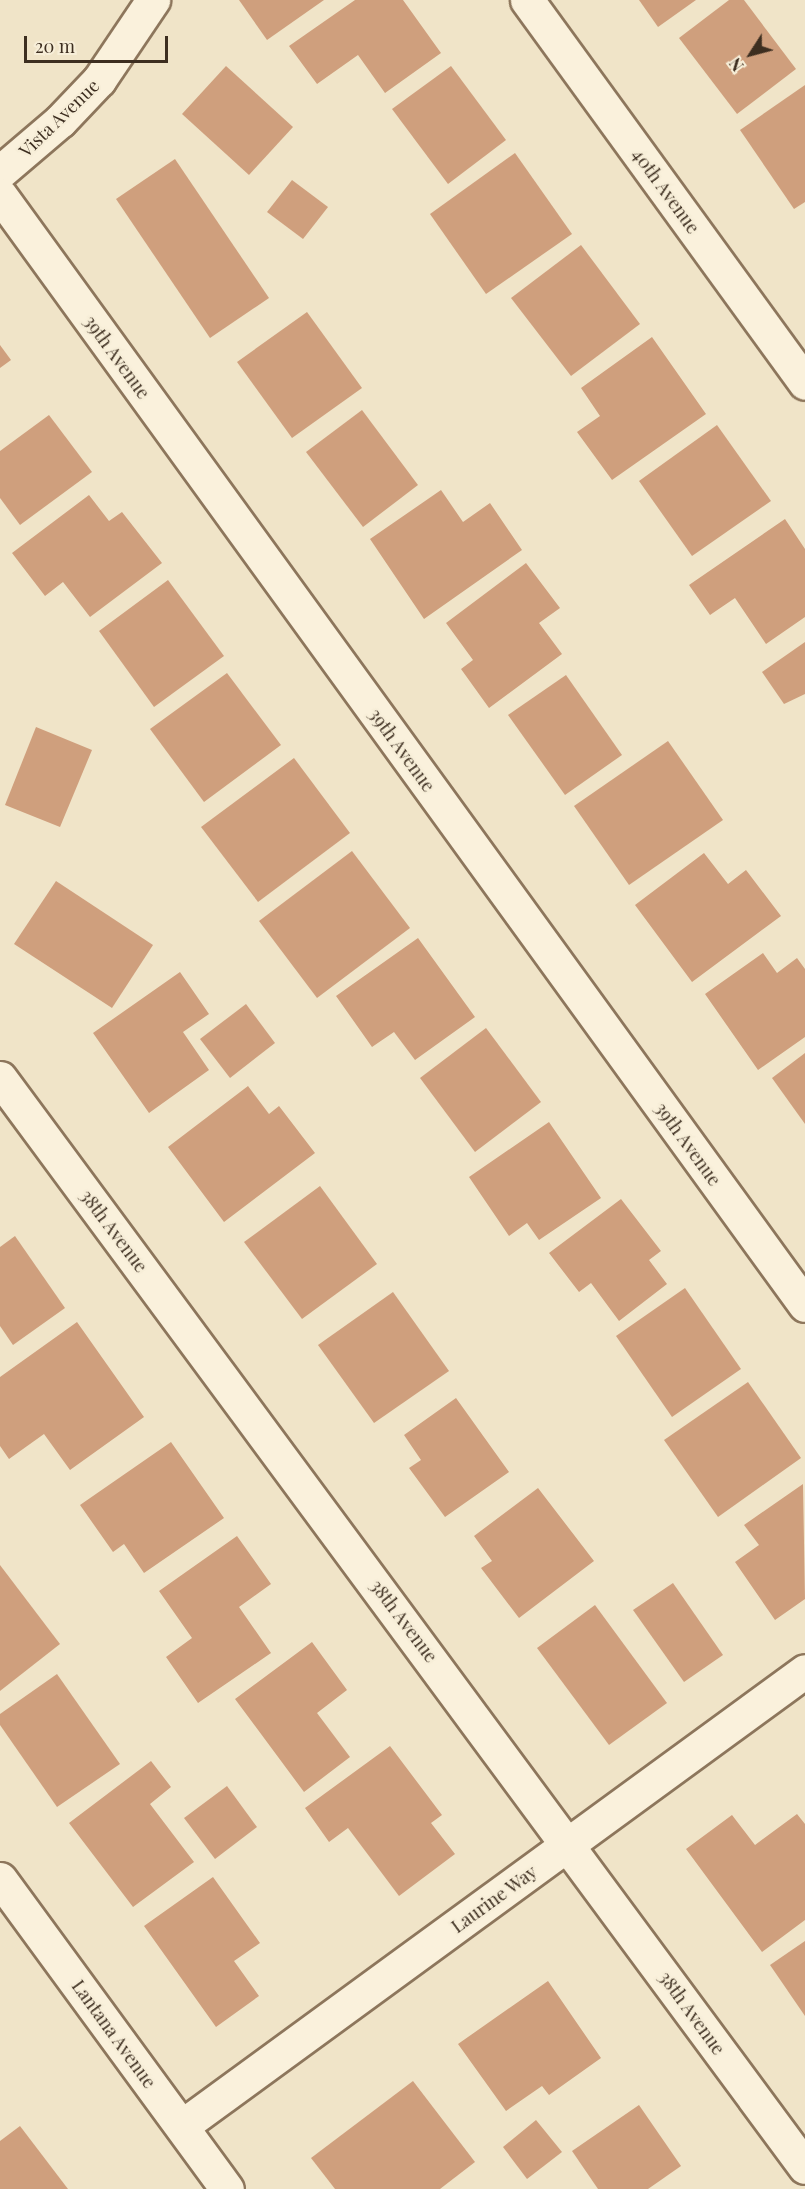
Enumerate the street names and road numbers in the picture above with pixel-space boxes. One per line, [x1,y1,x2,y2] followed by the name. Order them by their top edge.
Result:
[14,74,104,162] street label: Vista Avenue
[628,144,704,238] street label: 40th Avenue
[79,311,155,403] street label: 39th Avenue
[364,704,440,796] street label: 39th Avenue
[650,1098,726,1190] street label: 39th Avenue
[76,1185,152,1277] street label: 38th Avenue
[366,1575,442,1667] street label: 38th Avenue
[447,1861,541,1937] street label: Laurine Way
[654,1967,730,2059] street label: 38th Avenue
[67,1975,161,2093] street label: Lantana Avenue

